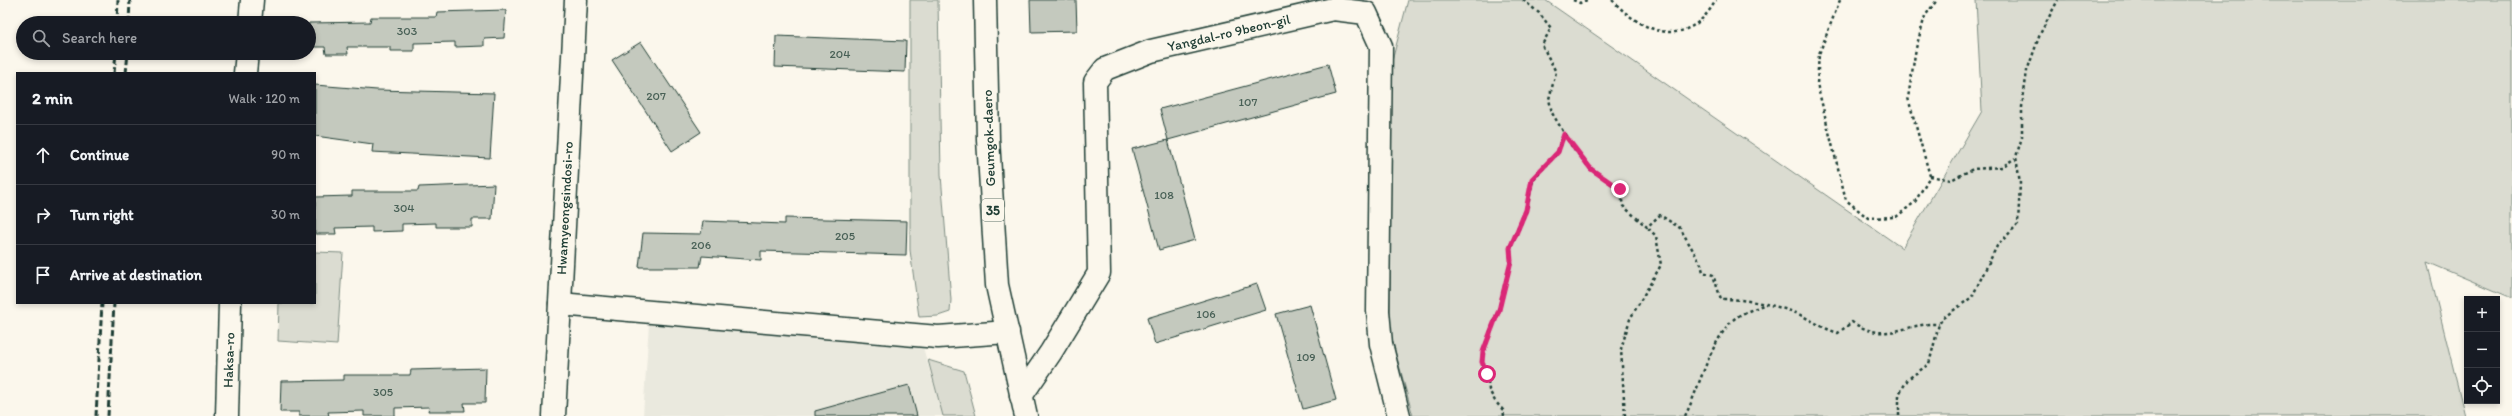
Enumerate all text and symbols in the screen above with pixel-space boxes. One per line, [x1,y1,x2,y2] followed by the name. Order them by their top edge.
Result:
[1166,11,1292,55] street label: Yangdal-ro 9beon-gil
[16,16,316,60] search box
[397,24,418,38] house number: 303
[30,27,52,49] icon: search
[62,29,137,47] text: Search here
[830,47,850,61] house number: 204
[32,88,72,108] text: 2 min
[646,89,666,103] house number: 207
[979,89,999,187] street label: Geumgok-daero
[229,91,300,106] text: Walk · 120 m
[1239,95,1257,109] house number: 107
[553,141,577,275] street label: Hwamyeongsindosi-ro
[32,144,54,166] icon: ahead
[70,146,129,164] text: Continue
[271,147,300,162] text: 90 m
[1611,180,1629,198] route end
[1154,188,1174,202] house number: 108
[982,199,1004,221] road number: 35
[393,201,415,215] house number: 304
[32,204,54,226] icon: right
[70,206,134,224] text: Turn right
[271,207,300,222] text: 30 m
[835,229,855,243] house number: 205
[691,238,711,252] house number: 206
[32,264,54,286] icon: arrive
[70,266,202,284] text: Arrive at destination
[2464,296,2500,404] map controls
[2464,296,2500,332] button: +
[1196,307,1216,321] house number: 106
[220,332,238,388] street label: Haksa-ro
[2464,332,2500,368] button: −
[1296,350,1316,364] house number: 109
[1478,365,1496,383] route start
[2464,368,2500,404] button: locate
[373,385,393,399] house number: 305

